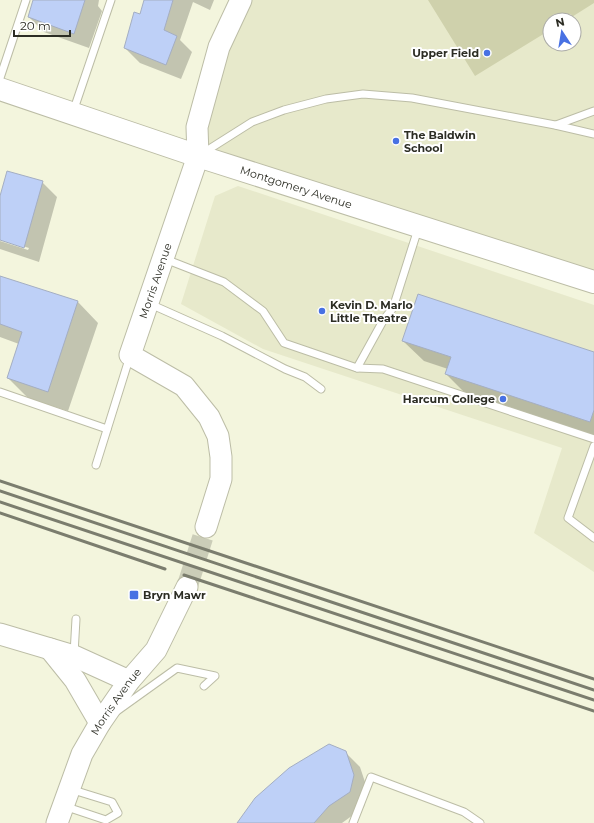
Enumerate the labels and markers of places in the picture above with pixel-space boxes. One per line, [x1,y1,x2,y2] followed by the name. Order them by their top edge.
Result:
[412,46,479,60] place label: Upper Field
[482,48,492,58] marker: Upper Field
[404,128,476,155] place label: The Baldwin School
[391,136,401,146] marker: The Baldwin School
[330,298,413,325] place label: Kevin D. Marlo Little Theatre
[317,306,327,316] marker: Kevin D. Marlo Little Theatre
[403,392,495,406] place label: Harcum College
[498,394,508,404] marker: Harcum College
[143,588,206,602] place label: Bryn Mawr
[128,589,140,601] marker: Bryn Mawr

